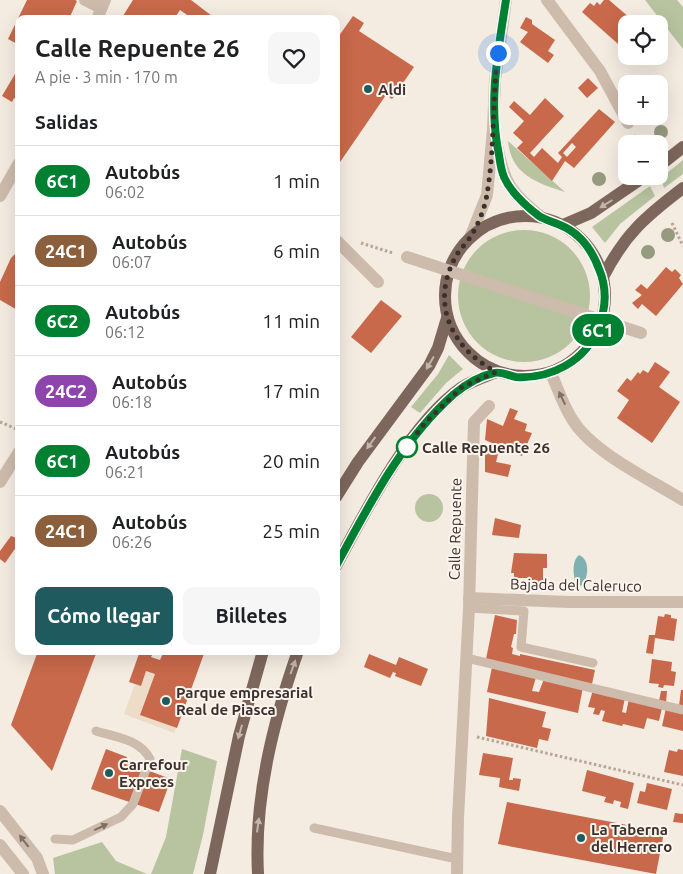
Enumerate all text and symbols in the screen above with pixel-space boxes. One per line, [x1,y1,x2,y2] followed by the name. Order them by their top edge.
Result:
[618,15,668,185] map controls
[618,15,668,65] button: locate
[268,32,320,84] button: heart
[35,35,240,62] text: Calle Repuente 26
[486,41,511,66] your location
[35,68,178,86] text: A pie · 3 min · 170 m
[618,75,668,125] button: +
[378,81,406,98] place label: Aldi
[362,83,374,95] marker: Aldi
[35,111,98,133] text: Salidas
[618,135,668,185] button: −
[105,161,180,183] text: Autobús
[273,170,320,192] text: 1 min
[47,171,78,191] text: 6C1
[105,183,145,201] text: 06:02
[599,199,612,209] one-way arrow
[112,231,187,253] text: Autobús
[273,240,320,262] text: 6 min
[45,241,87,261] text: 24C1
[112,253,152,271] text: 06:07
[105,301,180,323] text: Autobús
[262,310,320,332] text: 11 min
[47,311,78,331] text: 6C2
[569,314,627,346] line badge: 6C1
[582,320,614,340] text: 6C1
[105,323,145,341] text: 06:12
[425,356,434,369] one-way arrow
[112,371,187,393] text: Autobús
[262,380,320,402] text: 17 min
[45,381,87,401] text: 24C2
[557,391,565,405] one-way arrow
[112,393,152,411] text: 06:18
[366,436,377,449] one-way arrow
[396,436,418,458] marker: Calle Repuente 26
[422,439,550,456] place label: Calle Repuente 26
[105,441,180,463] text: Autobús
[262,450,320,472] text: 20 min
[47,451,78,471] text: 6C1
[105,463,145,481] text: 06:21
[446,478,464,580] street label: Calle Repuente
[112,511,187,533] text: Autobús
[262,520,320,542] text: 25 min
[45,521,87,541] text: 24C1
[112,533,152,551] text: 06:26
[510,575,642,595] street label: Bajada del Caleruco
[35,587,173,645] button: Cómo llegar
[183,587,320,645] button: Billetes
[289,659,297,674] one-way arrow
[176,684,313,718] place label: Parque empresarial Real de Piasca
[160,695,172,707] marker: Parque empresarial Real de Piasca
[236,724,244,739] one-way arrow
[119,756,189,790] place label: Carrefour Express
[103,767,115,779] marker: Carrefour Express
[255,817,263,833] one-way arrow
[591,821,672,855] place label: La Taberna del Herrero
[94,822,108,830] one-way arrow
[575,832,587,844] marker: La Taberna del Herrero
[19,834,29,848] one-way arrow

